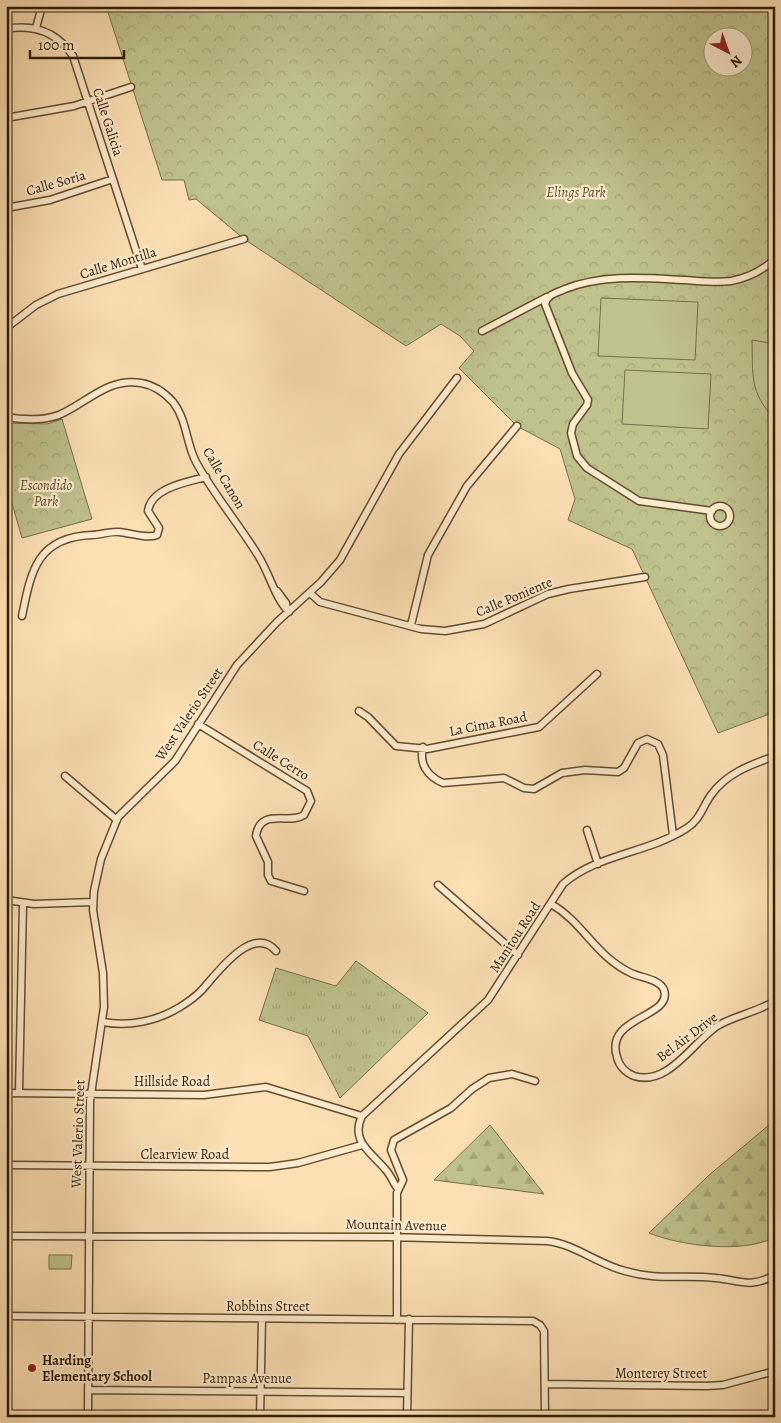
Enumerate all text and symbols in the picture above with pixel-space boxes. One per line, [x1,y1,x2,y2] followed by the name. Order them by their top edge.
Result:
[30,28,124,60] scale bar
[704,28,754,78] north arrow
[38,35,75,55] text: 100 m
[726,51,746,72] text: N
[88,85,128,159] street label: Calle Galicia
[24,165,88,201] street label: Calle Soria
[546,183,606,202] park label: Elings Park
[77,242,159,284] street label: Calle Montilla
[198,444,250,513] street label: Calle Canon
[20,476,72,511] park label: Escondido Park
[473,572,555,622] street label: Calle Poniente
[150,663,227,765] street label: West Valerio Street
[447,707,529,741] street label: La Cima Road
[249,735,313,785] street label: Calle Cerro
[485,897,545,976] street label: Manitou Road
[652,1008,722,1066] street label: Bel Air Drive
[134,1072,211,1091] street label: Hillside Road
[67,1079,89,1190] street label: West Valerio Street
[141,1145,230,1164] street label: Clearview Road
[345,1215,447,1235] street label: Mountain Avenue
[226,1297,310,1316] street label: Robbins Street
[42,1351,152,1386] place label: Harding Elementary School
[26,1362,38,1374] marker: Harding Elementary School
[615,1364,707,1383] street label: Monterey Street
[202,1369,292,1388] street label: Pampas Avenue

